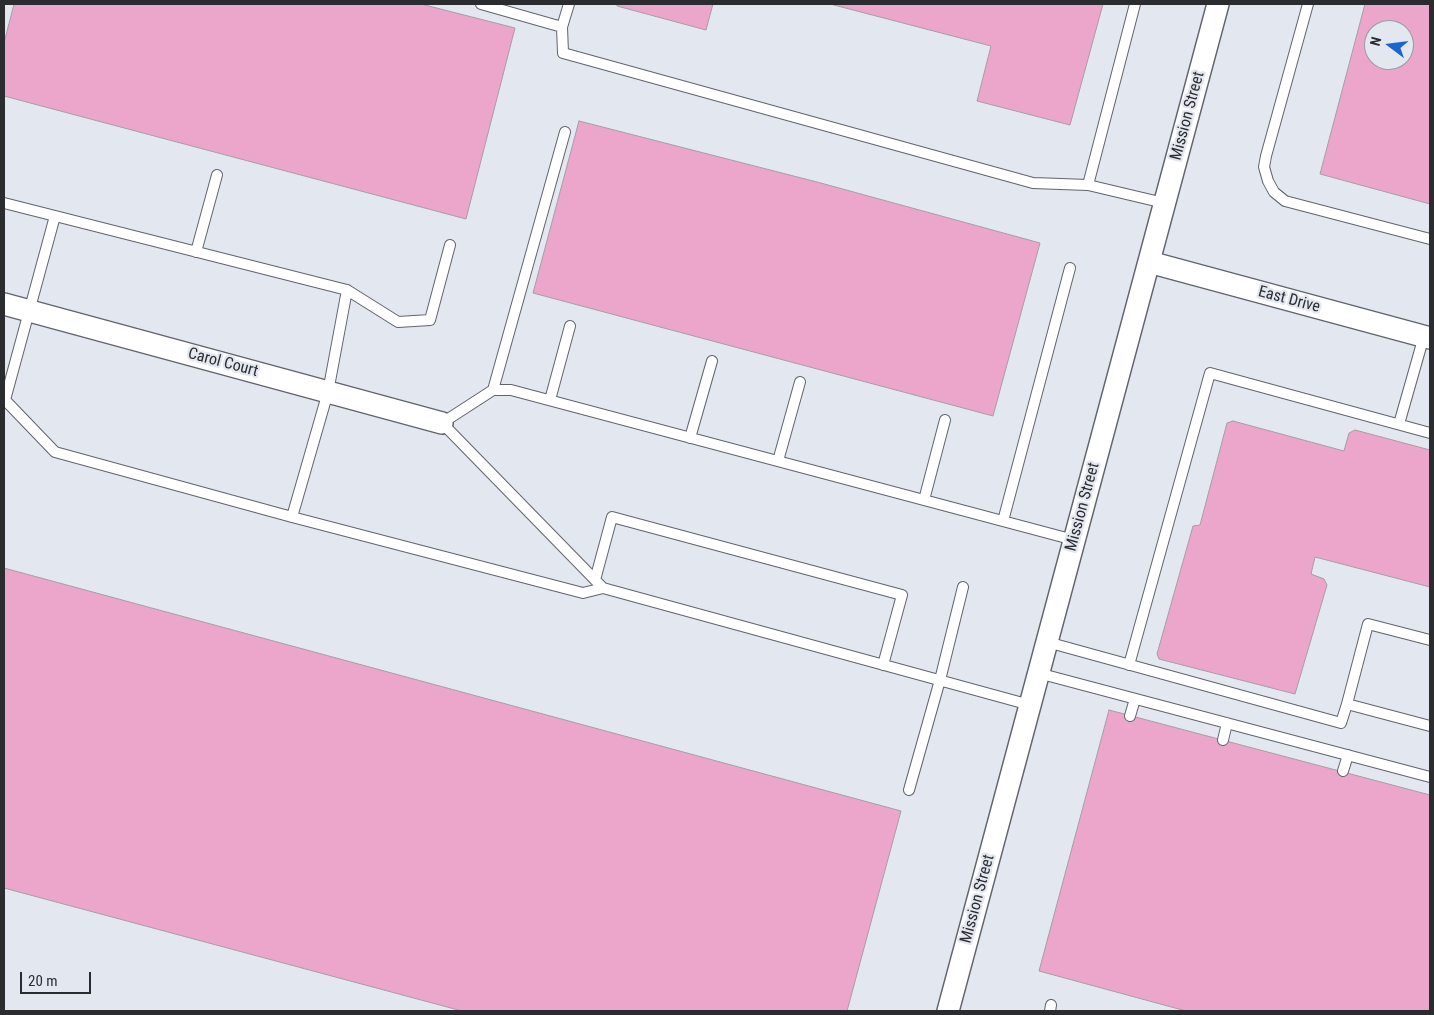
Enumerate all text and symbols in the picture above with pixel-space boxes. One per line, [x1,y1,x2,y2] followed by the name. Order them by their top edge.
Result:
[1364,20,1414,70] north arrow
[1367,35,1384,48] text: N
[1167,70,1209,162] street label: Mission Street
[1256,283,1322,317] street label: East Drive
[186,344,260,382] street label: Carol Court
[1062,461,1104,553] street label: Mission Street
[957,853,999,945] street label: Mission Street
[22,962,94,994] scale bar
[28,972,58,990] text: 20 m

